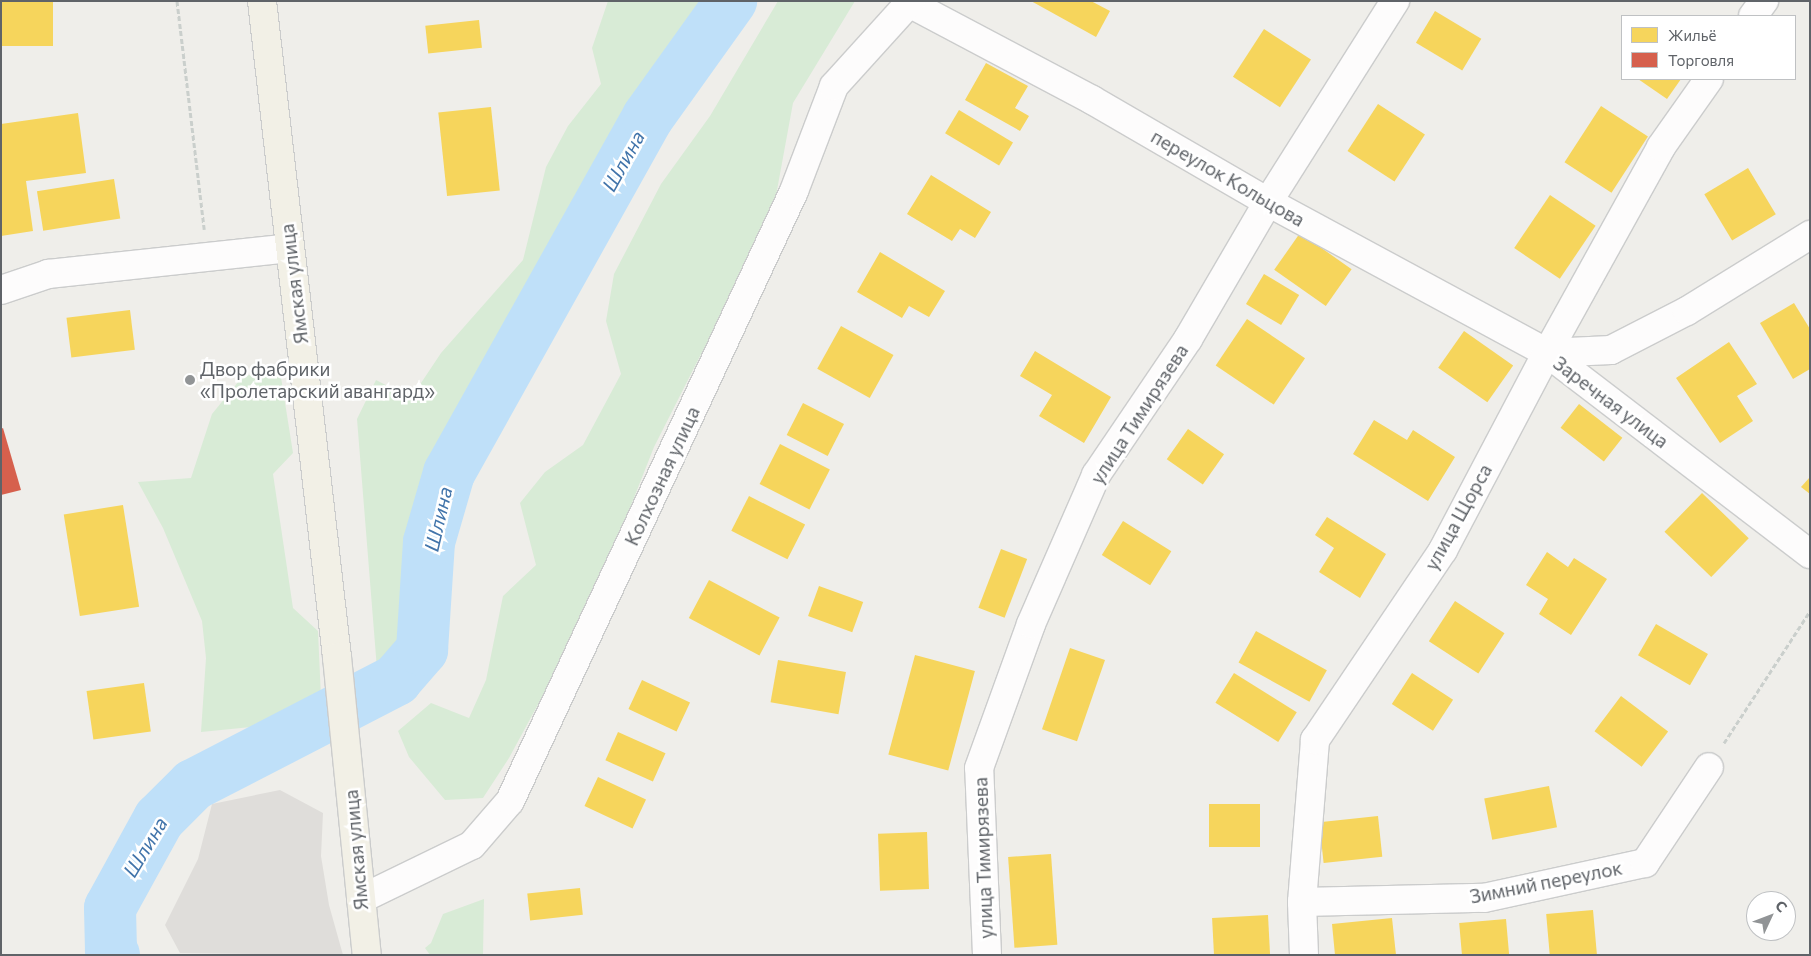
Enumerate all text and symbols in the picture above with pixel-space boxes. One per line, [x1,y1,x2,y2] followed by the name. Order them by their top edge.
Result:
[1621,15,1796,80] legend
[1668,26,1716,44] text: Жильё
[1668,51,1734,69] text: Торговля
[1147,125,1309,231] street label: переулок Кольцова
[597,126,649,196] water label: Шлина
[275,222,313,346] street label: Ямская улица
[1085,340,1193,488] street label: улица Тимирязева
[1549,351,1673,453] street label: Заречная улица
[200,358,435,402] place label: Двор фабрики «Пролетарский авангард»
[184,374,196,386] marker: Двор фабрики «Пролетарский авангард»
[620,403,704,549] street label: Колхозная улица
[1420,460,1496,574] street label: улица Щорса
[419,484,457,554] water label: Шлина
[969,777,997,939] street label: улица Тимирязева
[339,789,373,911] street label: Ямская улица
[118,813,172,881] water label: Шлина
[1468,856,1624,908] street label: Зимний переулок
[1746,891,1796,941] north arrow
[1772,897,1791,915] text: С

